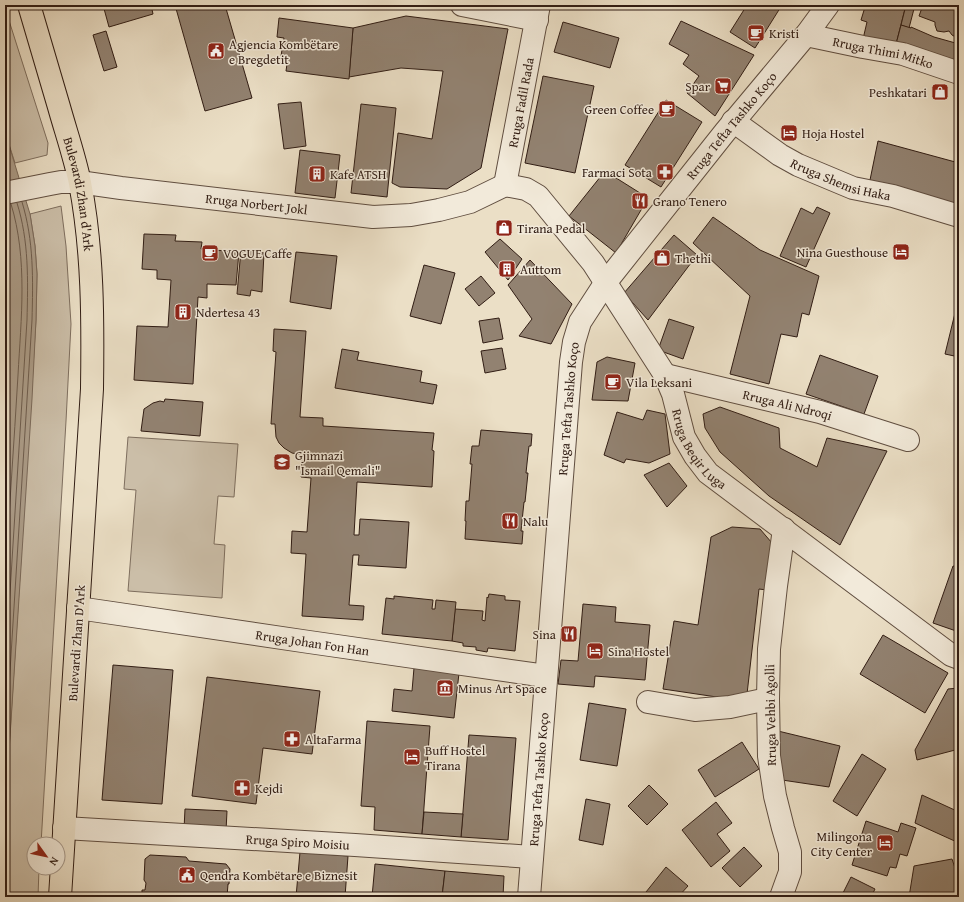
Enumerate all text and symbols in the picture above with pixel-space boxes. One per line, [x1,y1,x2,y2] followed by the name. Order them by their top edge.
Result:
[746,23,766,43] cafe icon: Kristi
[769,24,799,43] place label: Kristi
[831,32,936,74] street label: Rruga Thimi Mitko
[229,35,338,69] place label: Agjencia Kombëtare e Bregdetit
[206,41,226,61] public building icon: Agjencia Kombëtare e Bregdetit
[503,55,539,149] street label: Rruga Fadil Rada
[682,68,782,184] street label: Rruga Tefta Tashko Koço
[713,76,733,96] supermarket icon: Spar
[685,77,711,96] place label: Spar
[930,82,950,102] shop icon: Peshkatari
[869,83,927,102] place label: Peshkatari
[657,99,677,119] cafe icon: Green Coffee
[585,100,654,119] place label: Green Coffee
[779,123,799,143] hotel icon: Hoja Hostel
[802,124,865,143] place label: Hoja Hostel
[58,135,98,252] street label: Bulevardi Zhan d'Ark
[787,154,893,205] street label: Rruga Shemsi Haka
[655,162,675,182] pharmacy icon: Farmaci Sota
[582,163,653,182] place label: Farmaci Sota
[307,164,327,184] building icon: Kafe ATSH
[330,165,387,184] place label: Kafe ATSH
[205,189,309,219] street label: Rruga Norbert Jokl
[630,191,650,211] restaurant icon: Grano Tenero
[653,192,727,211] place label: Grano Tenero
[494,218,514,238] shop icon: Tirana Pedal
[517,219,586,238] place label: Tirana Pedal
[891,242,911,262] hotel icon: Nina Guesthouse
[200,243,220,263] cafe icon: VOGUE Caffe
[797,243,888,262] place label: Nina Guesthouse
[223,244,292,263] place label: VOGUE Caffe
[652,248,672,268] shop icon: Thethi
[675,249,712,268] place label: Thethi
[497,259,517,279] building icon: Auttom
[520,260,562,279] place label: Auttom
[173,302,193,322] building icon: Ndertesa 43
[196,303,260,322] place label: Ndertesa 43
[553,340,584,476] street label: Rruga Tefta Tashko Koço
[603,372,623,392] cafe icon: Vila Leksani
[626,373,692,392] place label: Vila Leksani
[741,385,835,425] street label: Rruga Ali Ndroqi
[667,407,731,494] street label: Rruga Beqir Luga
[295,446,381,480] place label: Gjimnazi "Ismail Qemali"
[272,452,292,472] school or university icon: Gjimnazi "Ismail Qemali"
[500,511,520,531] restaurant icon: Nalu
[523,512,548,531] place label: Nalu
[63,584,90,702] street label: Bulevardi Zhan D'Ark
[559,624,579,644] restaurant icon: Sina
[254,625,371,661] street label: Rruga Johan Fon Han
[533,625,557,644] place label: Sina
[585,641,605,661] hotel icon: Sina Hostel
[608,642,669,661] place label: Sina Hostel
[760,664,781,766] street label: Rruga Vehbi Agolli
[435,678,455,698] museum icon: Minus Art Space
[458,679,547,698] place label: Minus Art Space
[524,711,553,847] street label: Rruga Tefta Tashko Koço
[282,729,302,749] pharmacy icon: AltaFarma
[305,730,362,749] place label: AltaFarma
[425,741,486,775] place label: Buff Hostel Tirana
[402,747,422,767] hotel icon: Buff Hostel Tirana
[232,778,252,798] pharmacy icon: Kejdi
[255,779,283,798] place label: Kejdi
[811,827,873,861] place label: Milingona City Center
[245,830,350,855] street label: Rruga Spiro Moisiu
[875,833,895,853] hotel icon: Milingona City Center
[26,836,66,876] north arrow
[45,854,63,869] text: N
[177,865,197,885] public building icon: Qendra Kombëtare e Biznesit
[200,866,358,885] place label: Qendra Kombëtare e Biznesit

